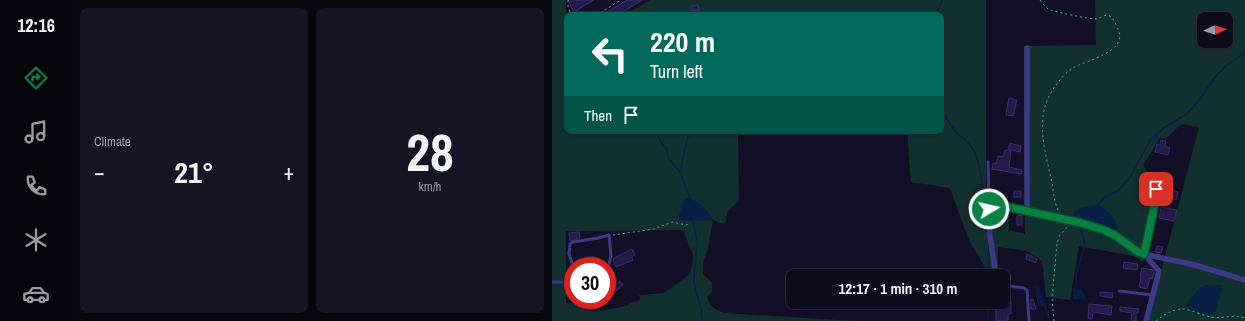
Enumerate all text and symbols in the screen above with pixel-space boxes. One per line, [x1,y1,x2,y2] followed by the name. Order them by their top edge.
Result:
[1197,12,1233,48] north arrow
[1197,12,1233,48] map controls
[17,13,55,38] text: 12:16
[650,23,715,61] text: 220 m
[584,28,636,80] icon: left
[650,59,703,84] text: Turn left
[22,64,50,92] icon: directions
[620,104,642,126] icon: arrive
[584,105,612,126] text: Then
[406,117,454,187] text: 28
[22,118,50,146] icon: music
[94,133,131,150] text: Climate
[174,152,214,192] text: 21°
[94,157,105,187] text: −
[283,157,294,187] text: +
[22,172,50,200] icon: phone
[1139,172,1173,206] pin
[418,178,442,195] text: km/h
[1145,178,1167,200] icon: arrive
[968,188,1010,230] position arrow
[22,226,50,254] icon: climate
[564,257,616,309] speed limit sign: 30
[839,278,957,299] text: 12:17 · 1 min · 310 m
[22,280,50,308] icon: car

